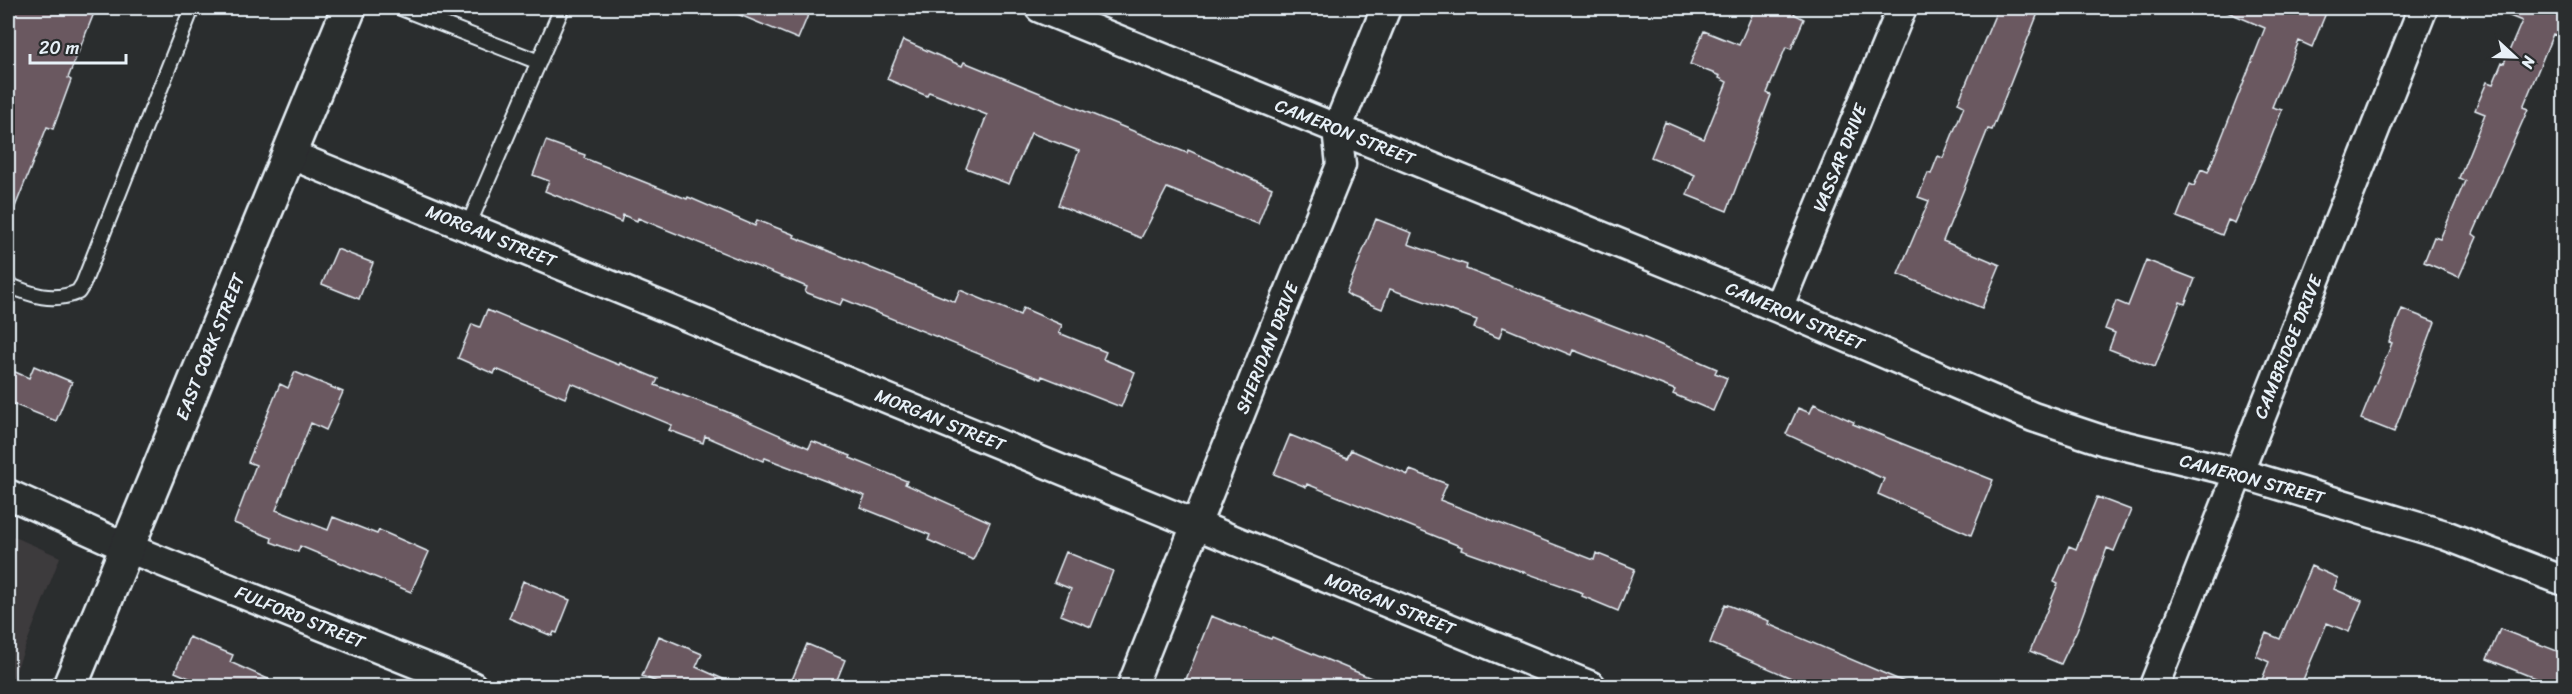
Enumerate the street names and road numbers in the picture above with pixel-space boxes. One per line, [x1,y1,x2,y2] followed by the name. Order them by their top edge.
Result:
[1270,89,1421,175] street label: CAMERON STREET
[1804,98,1877,217] street label: VASSAR DRIVE
[421,195,562,277] street label: MORGAN STREET
[166,268,254,425] street label: EAST CORK STREET
[2245,269,2332,424] street label: CAMBRIDGE DRIVE
[1720,272,1871,360] street label: CAMERON STREET
[1226,276,1308,419] street label: SHERIDAN DRIVE
[870,379,1011,461] street label: MORGAN STREET
[2176,444,2329,514] street label: CAMERON STREET
[1320,563,1461,645] street label: MORGAN STREET
[230,576,371,658] street label: FULFORD STREET

